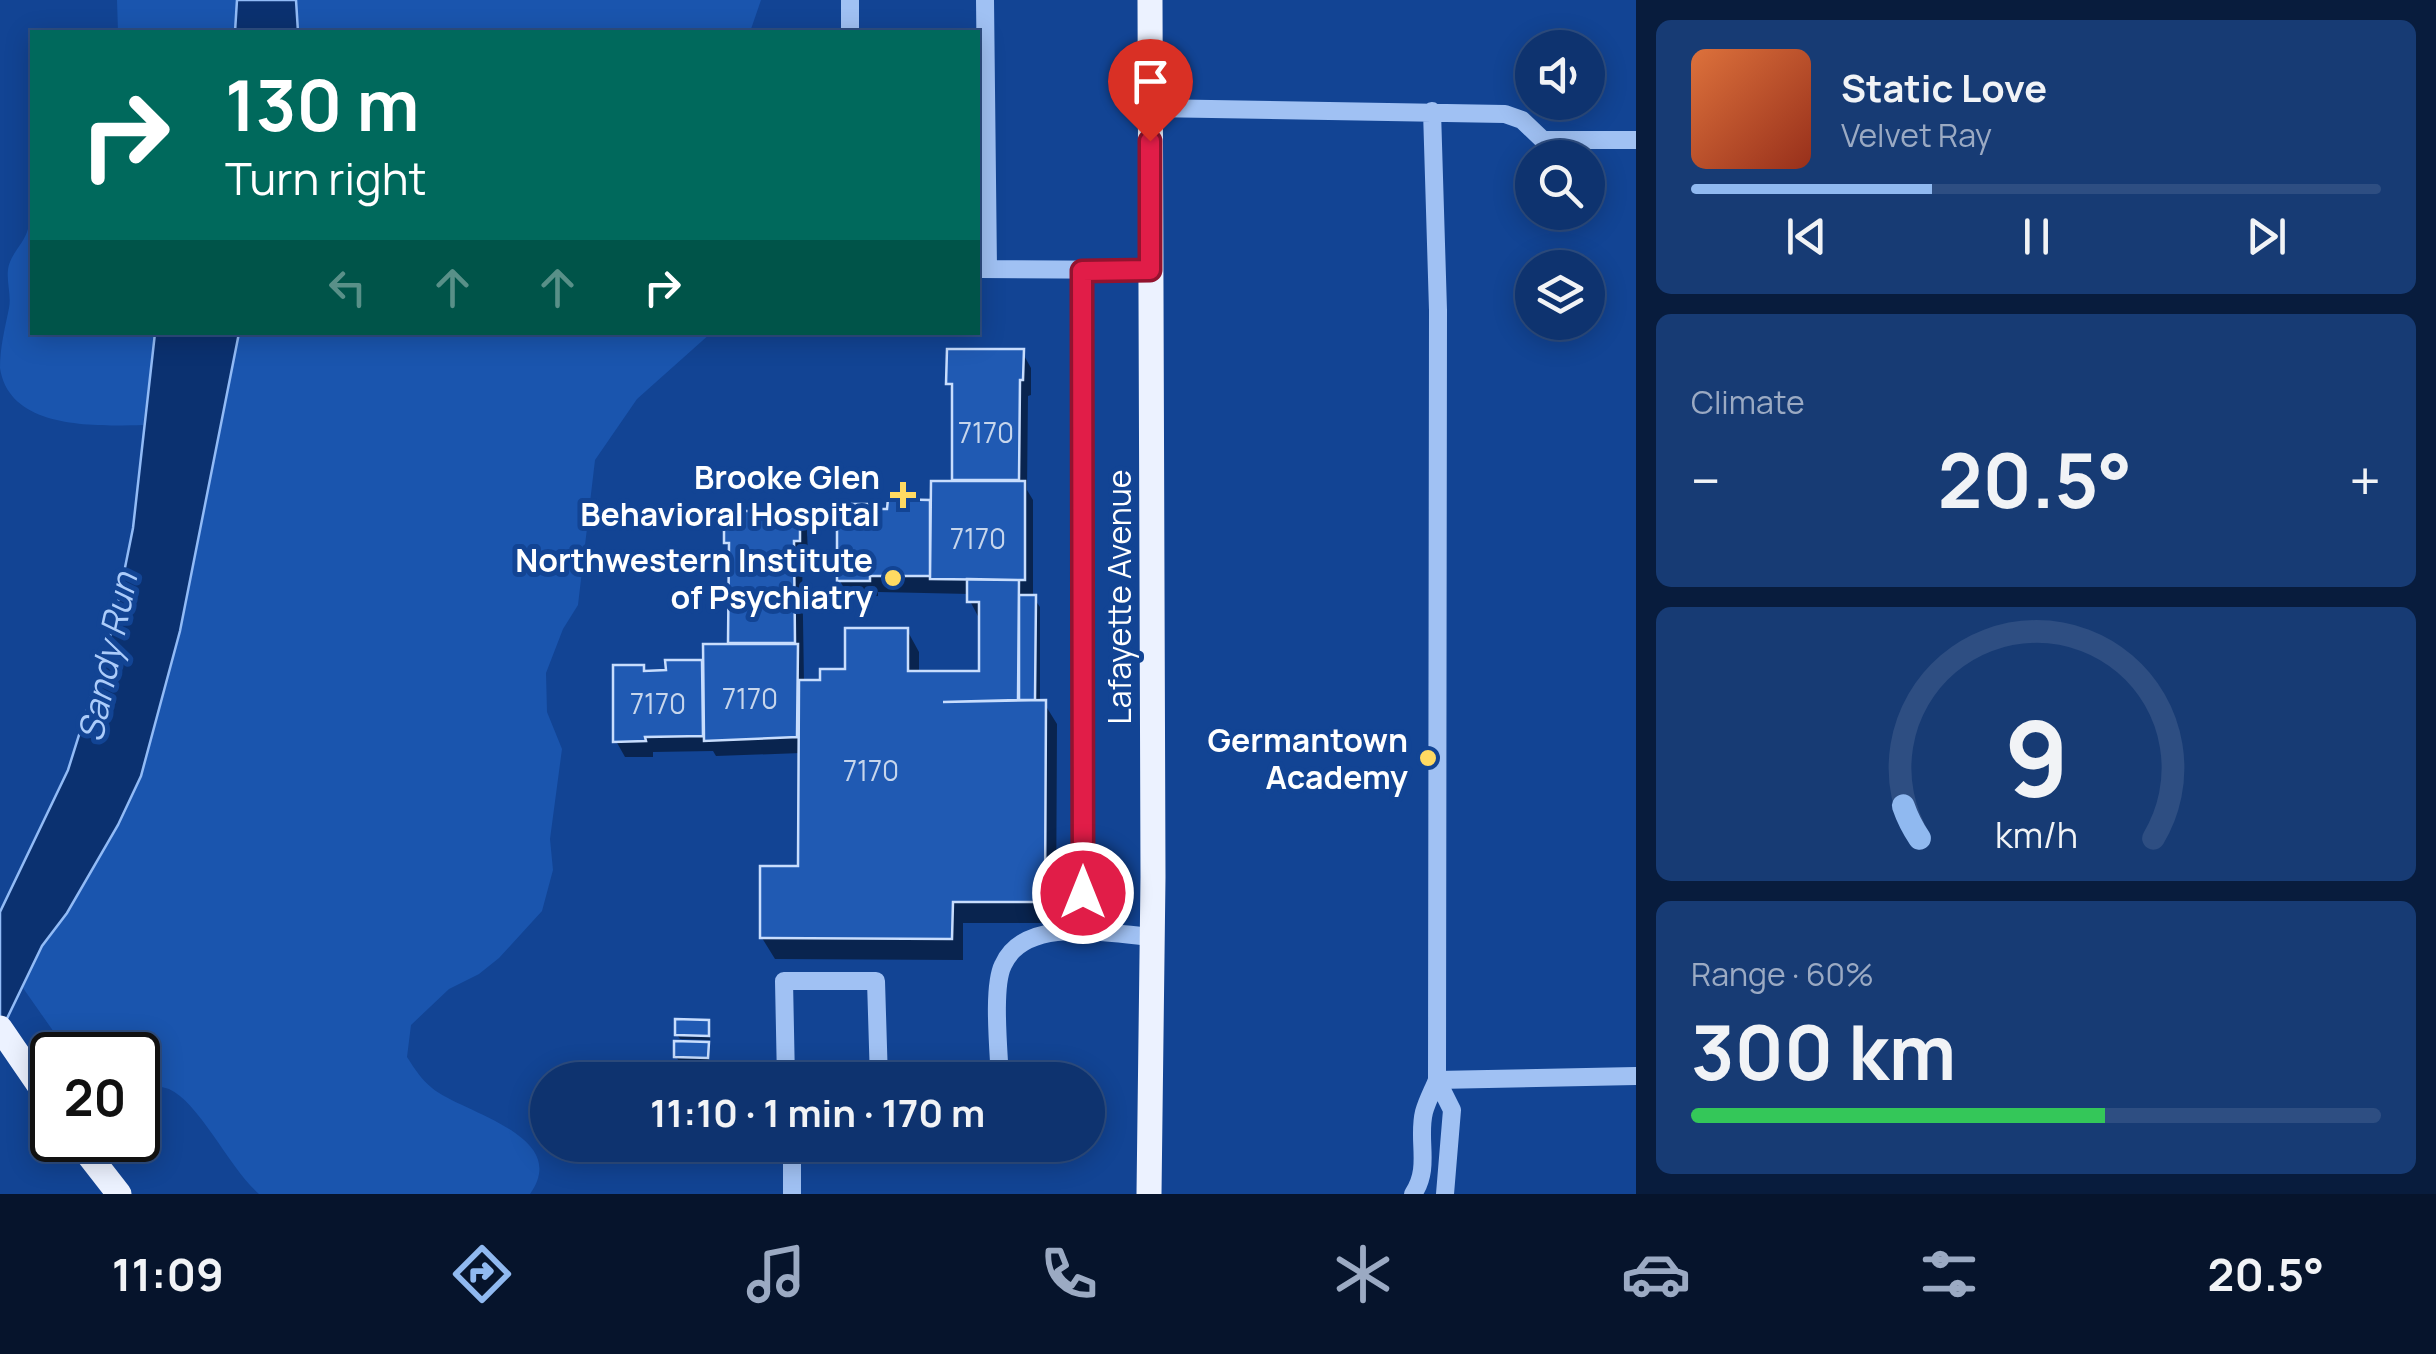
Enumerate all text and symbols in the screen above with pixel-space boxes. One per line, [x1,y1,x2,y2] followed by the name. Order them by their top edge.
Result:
[1515,30,1605,340] map controls
[1515,30,1605,120] button: sound
[1108,39,1193,142] pin
[1123,54,1178,109] icon: arrive
[225,56,419,152] text: 130 m
[1841,61,2047,113] text: Static Love
[60,70,190,200] icon: right
[1841,113,1992,157] text: Velvet Ray
[1515,140,1605,230] button: search
[225,147,426,209] text: Turn right
[1779,209,1834,264] icon: previous
[2009,209,2064,264] icon: pause
[2239,209,2294,264] icon: next
[1515,250,1605,340] button: layers
[320,260,375,315] icon: left
[425,260,480,315] icon: ahead
[530,260,585,315] icon: ahead
[635,260,690,315] icon: right
[1691,380,1805,424] text: Climate
[958,413,1014,451] house number: 7170
[1938,428,2132,531] text: 20.5°
[1691,442,1721,518] text: −
[2349,442,2381,518] text: +
[580,455,880,536] place label: Brooke Glen Behavioral Hospital
[1097,469,1141,725] street label: Lafayette Avenue
[890,482,916,508] marker: Brooke Glen Behavioral Hospital
[950,519,1006,557] house number: 7170
[515,538,873,619] place label: Northwestern Institute of Psychiatry
[66,567,149,746] water label: Sandy Run
[882,567,904,589] marker: Northwestern Institute of Psychiatry
[722,679,778,717] house number: 7170
[630,684,686,722] house number: 7170
[2004,685,2068,827] text: 9
[1208,718,1408,799] place label: Germantown Academy
[1417,747,1439,769] marker: Germantown Academy
[843,751,899,789] house number: 7170
[1994,810,2078,859] text: km/h
[1031,841,1135,945] position arrow
[1691,952,1874,996] text: Range · 60%
[1691,1000,1956,1103] text: 300 km
[30,1032,160,1162] speed limit sign: 20
[650,1086,985,1138] text: 11:10 · 1 min · 170 m
[447,1239,517,1309] icon: directions
[741,1239,811,1309] icon: music
[1034,1239,1104,1309] icon: phone
[1328,1239,1398,1309] icon: climate
[1621,1239,1691,1309] icon: car
[1914,1239,1984,1309] icon: filters
[112,1243,224,1305] text: 11:09
[2208,1243,2324,1305] text: 20.5°

